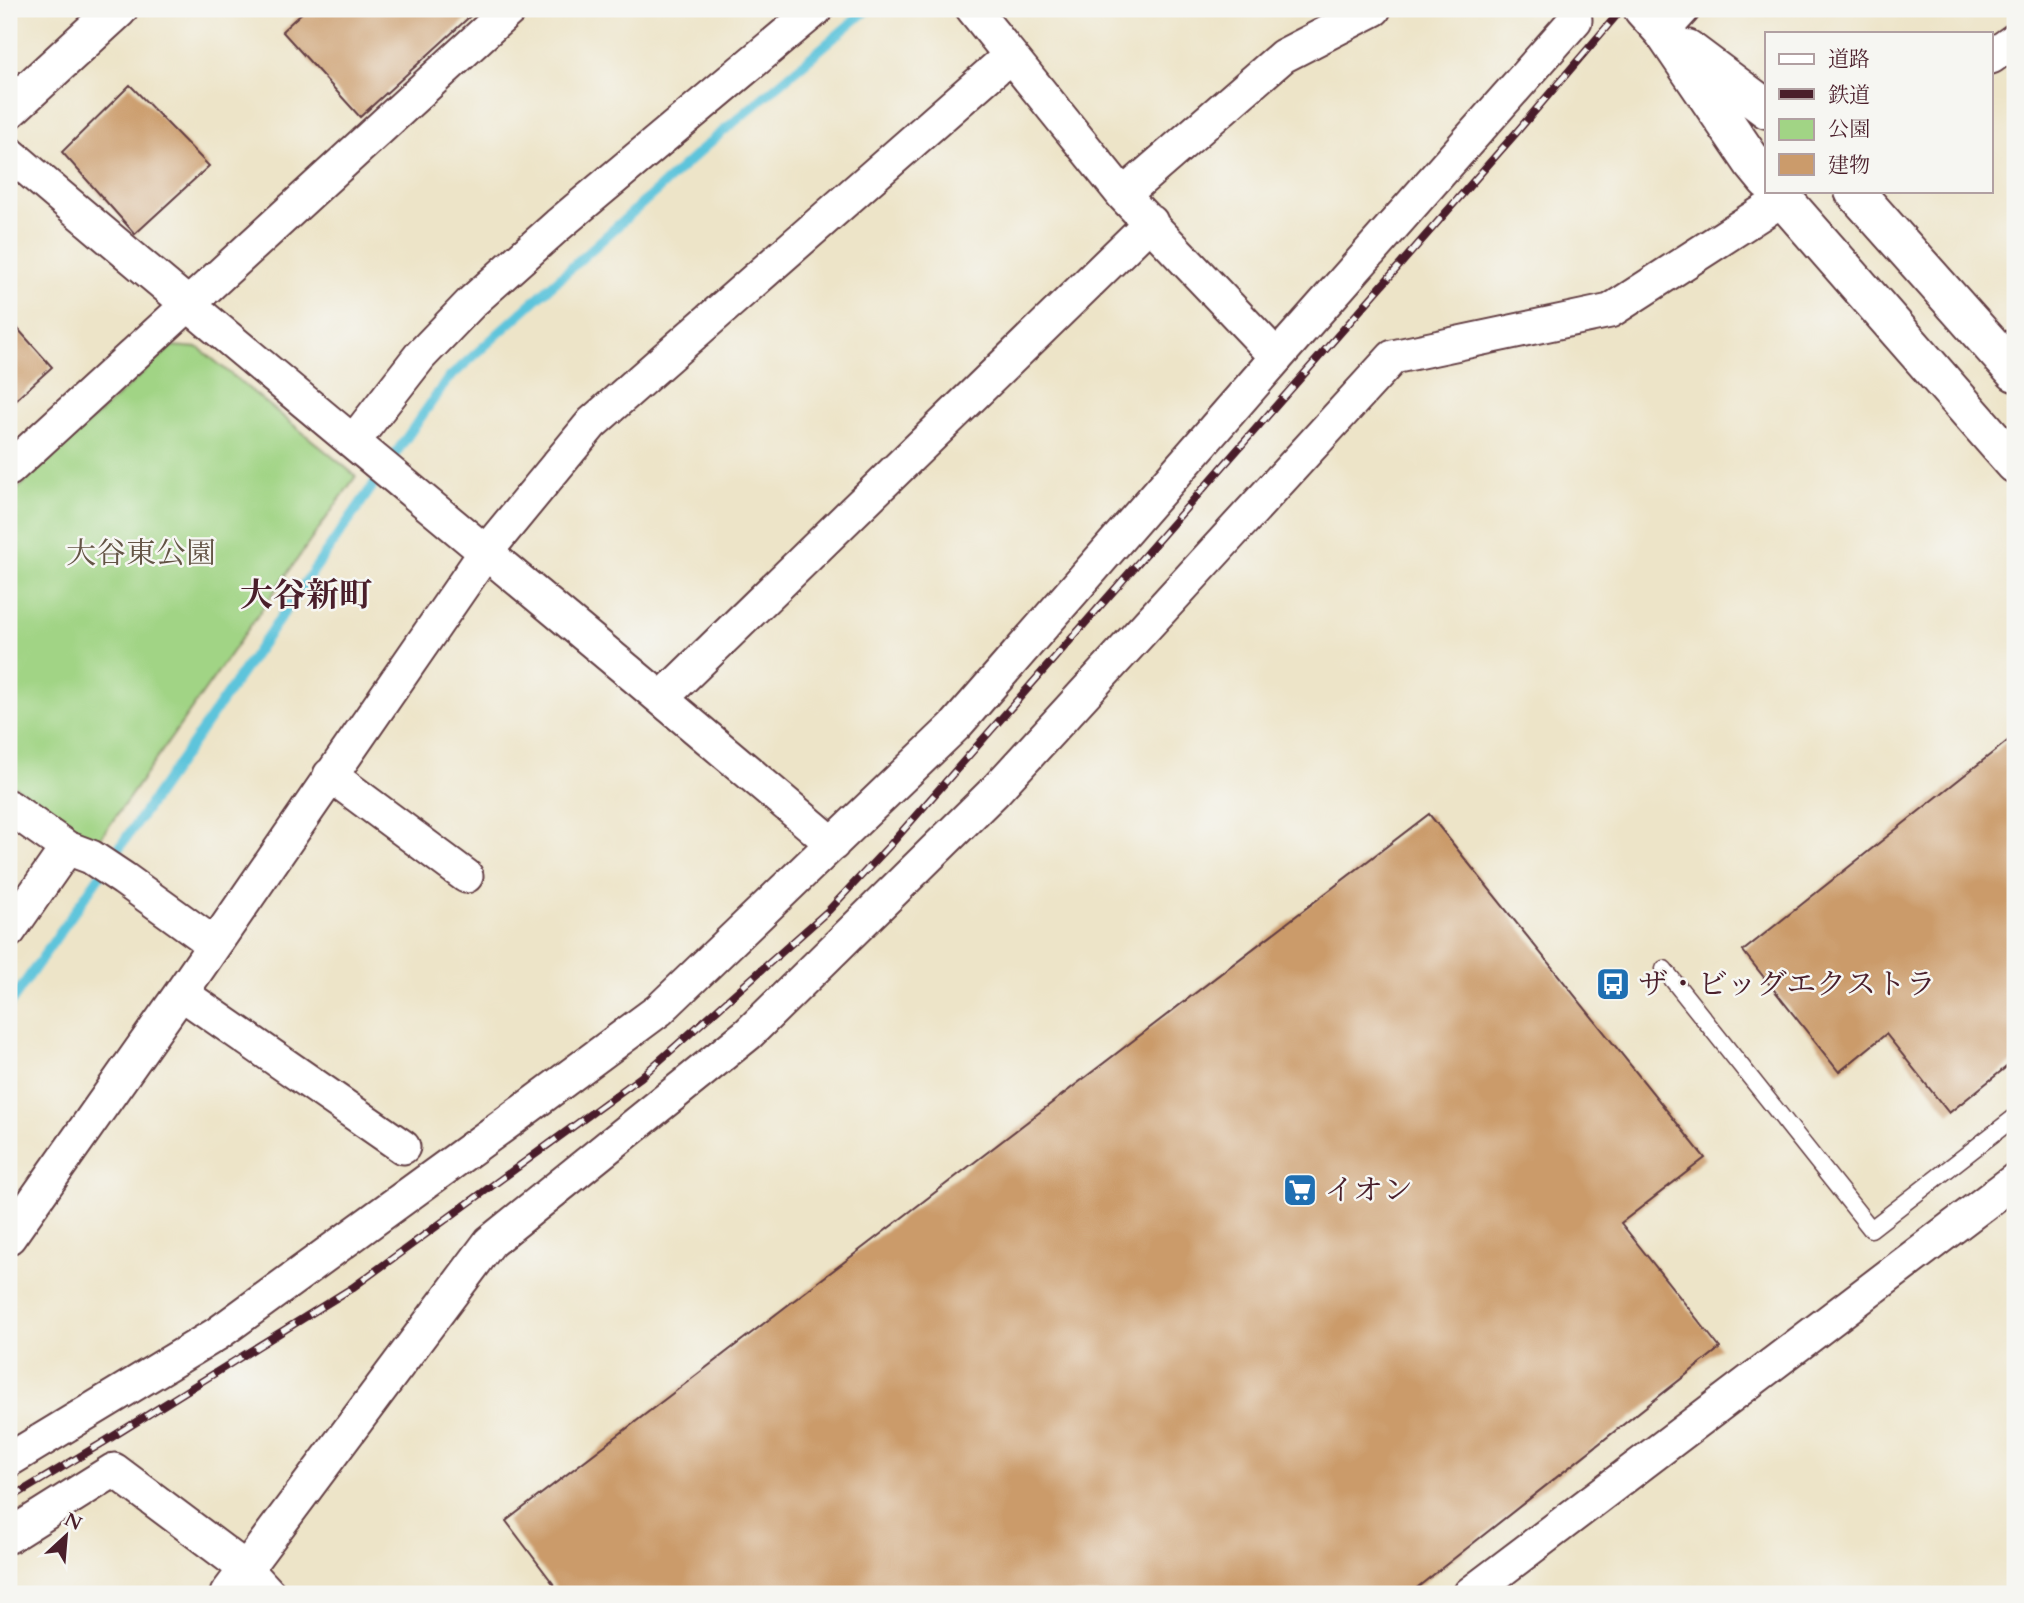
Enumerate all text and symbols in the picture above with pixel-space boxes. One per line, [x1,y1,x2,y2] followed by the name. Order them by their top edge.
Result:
[1765,32,1993,192] legend
[1828,45,1870,74] text: 道路
[1828,81,1870,110] text: 鉄道
[1828,115,1870,144] text: 公園
[1828,151,1870,180] text: 建物
[66,533,216,574] park label: 大谷東公園
[240,573,372,618] district label: 大谷新町
[1638,964,1936,1005] place label: ザ・ビッグエクストラ
[1594,965,1632,1003] bus stop icon: ザ・ビッグエクストラ
[1324,1170,1413,1211] place label: イオン
[1281,1171,1319,1209] supermarket icon: イオン
[32,1502,102,1572] north arrow
[60,1506,87,1537] text: N

